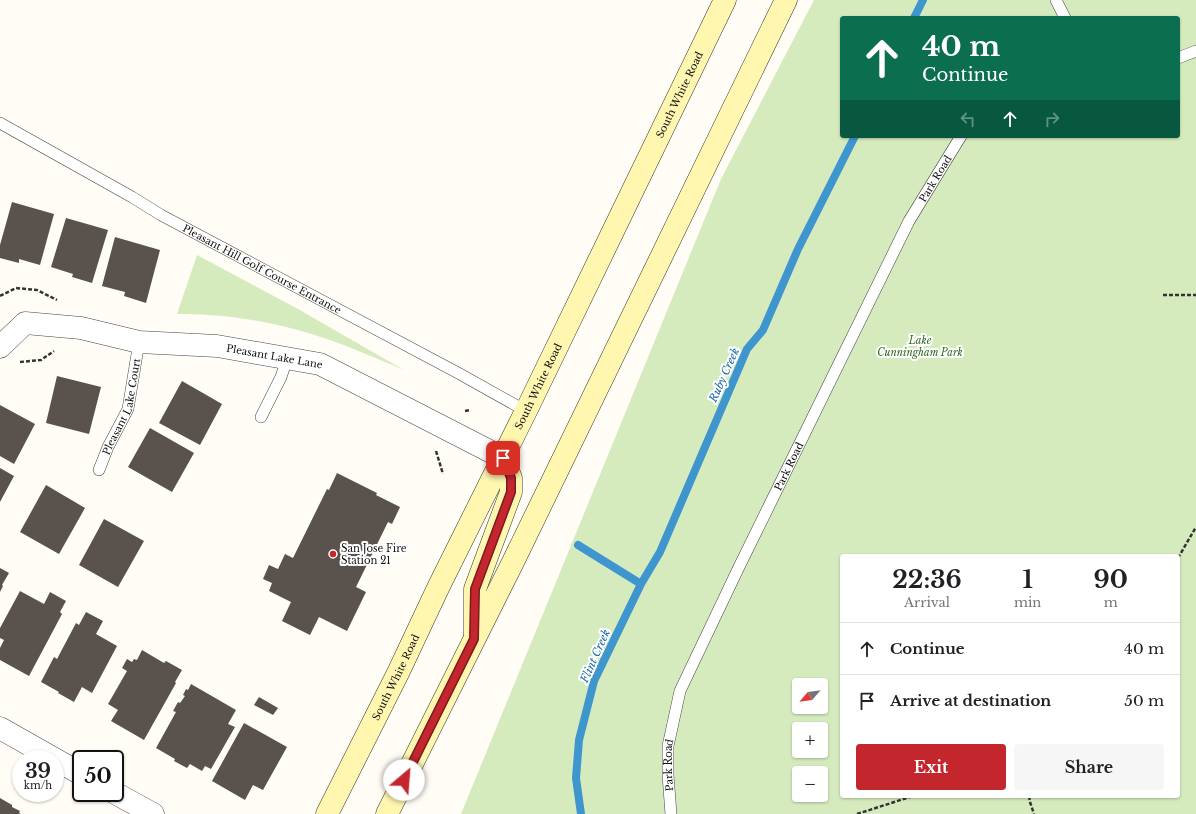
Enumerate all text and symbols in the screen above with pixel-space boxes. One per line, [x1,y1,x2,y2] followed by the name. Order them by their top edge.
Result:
[922,29,1000,64] text: 40 m
[856,32,908,84] icon: ahead
[653,49,706,140] street label: South White Road
[922,64,1008,86] text: Continue
[957,108,979,130] icon: left
[999,108,1021,130] icon: ahead
[1041,108,1063,130] icon: right
[916,153,955,205] street label: Park Road
[180,222,344,317] street label: Pleasant Hill Golf Course Entrance
[877,334,963,359] park label: Lake Cunningham Park
[512,341,565,432] street label: South White Road
[225,342,324,371] street label: Pleasant Lake Lane
[705,345,742,405] water label: Ruby Creek
[100,357,143,457] street label: Pleasant Lake Court
[772,440,806,493] street label: Park Road
[486,441,520,475] pin
[492,447,514,469] icon: arrive
[341,542,407,567] place label: San Jose Fire Station 21
[328,549,338,559] marker: San Jose Fire Station 21
[892,565,962,594] text: 22:36
[1022,565,1033,594] text: 1
[1093,565,1128,594] text: 90
[904,594,950,611] text: Arrival
[1014,594,1041,611] text: min
[1104,594,1118,611] text: m
[577,627,613,686] water label: Flint Creek
[369,632,422,723] street label: South White Road
[856,638,878,660] icon: ahead
[890,639,965,658] text: Continue
[1124,639,1164,658] text: 40 m
[792,678,828,714] north arrow
[792,678,828,802] map controls
[856,690,878,712] icon: arrive
[890,691,1051,710] text: Arrive at destination
[1124,691,1164,710] text: 50 m
[792,722,828,758] button: +
[662,737,676,792] street label: Park Road
[856,744,1006,790] button: Exit
[1014,744,1164,790] button: Share
[72,750,124,802] speed limit sign: 50
[25,759,51,783] text: 39
[383,759,425,801] position arrow
[792,766,828,802] button: −
[24,779,52,792] text: km/h

